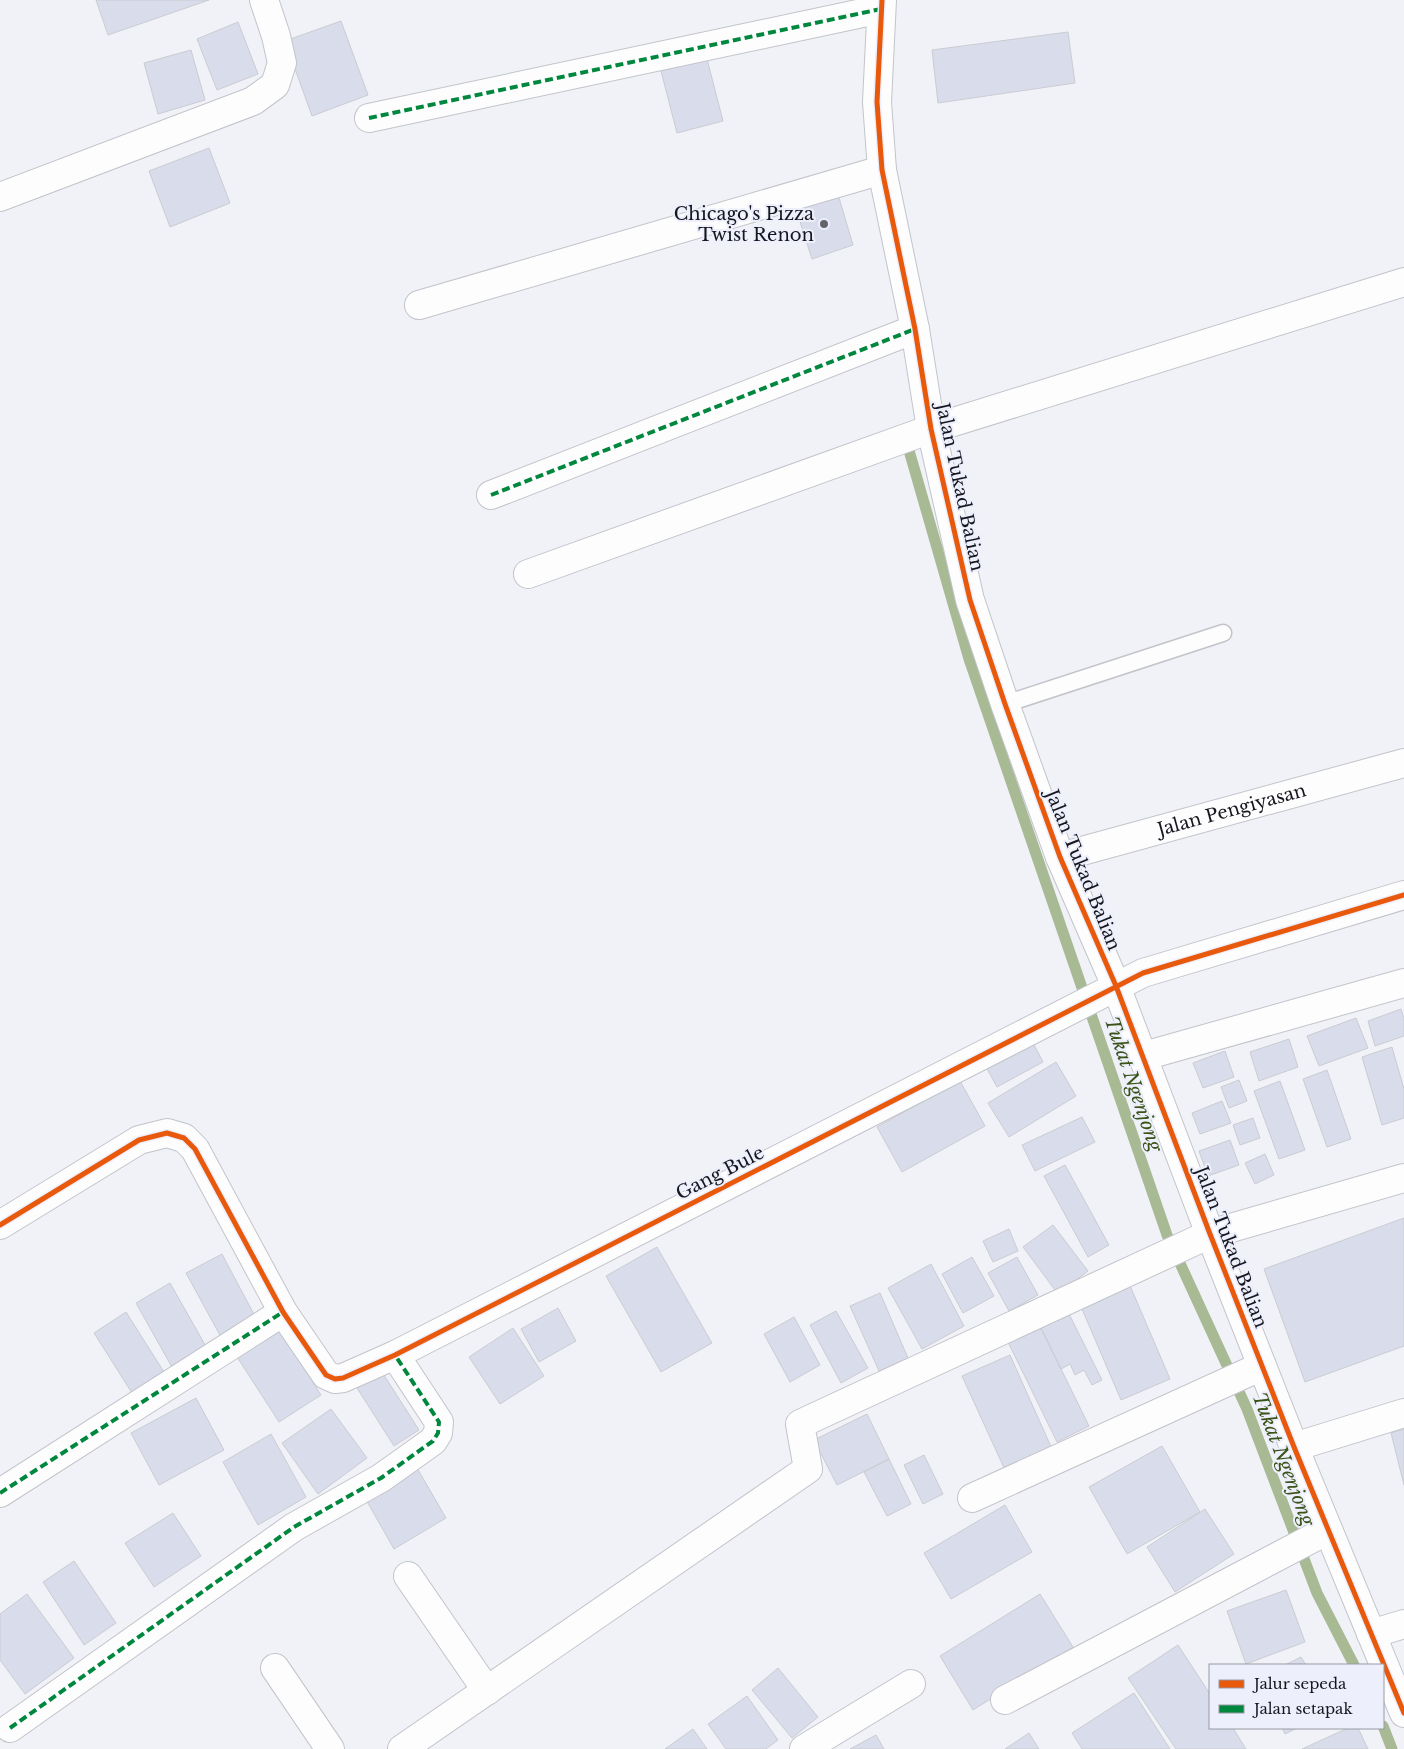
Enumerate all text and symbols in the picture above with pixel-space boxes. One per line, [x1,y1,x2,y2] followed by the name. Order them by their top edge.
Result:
[674,203,814,246] place label: Chicago's Pizza Twist Renon
[818,218,830,230] marker: Chicago's Pizza Twist Renon
[931,399,989,573] street label: Jalan Tukad Balian
[1153,779,1309,841] street label: Jalan Pengiyasan
[1040,785,1125,954] street label: Jalan Tukad Balian
[1100,1014,1168,1156] water label: Tukat Ngenjong
[672,1141,768,1205] street label: Gang Bule
[1189,1161,1272,1331] street label: Jalan Tukad Balian
[1248,1389,1320,1531] water label: Tukat Ngenjong
[1209,1664,1384,1729] legend
[1252,1674,1347,1693] text: Jalur sepeda
[1252,1699,1353,1718] text: Jalan setapak

